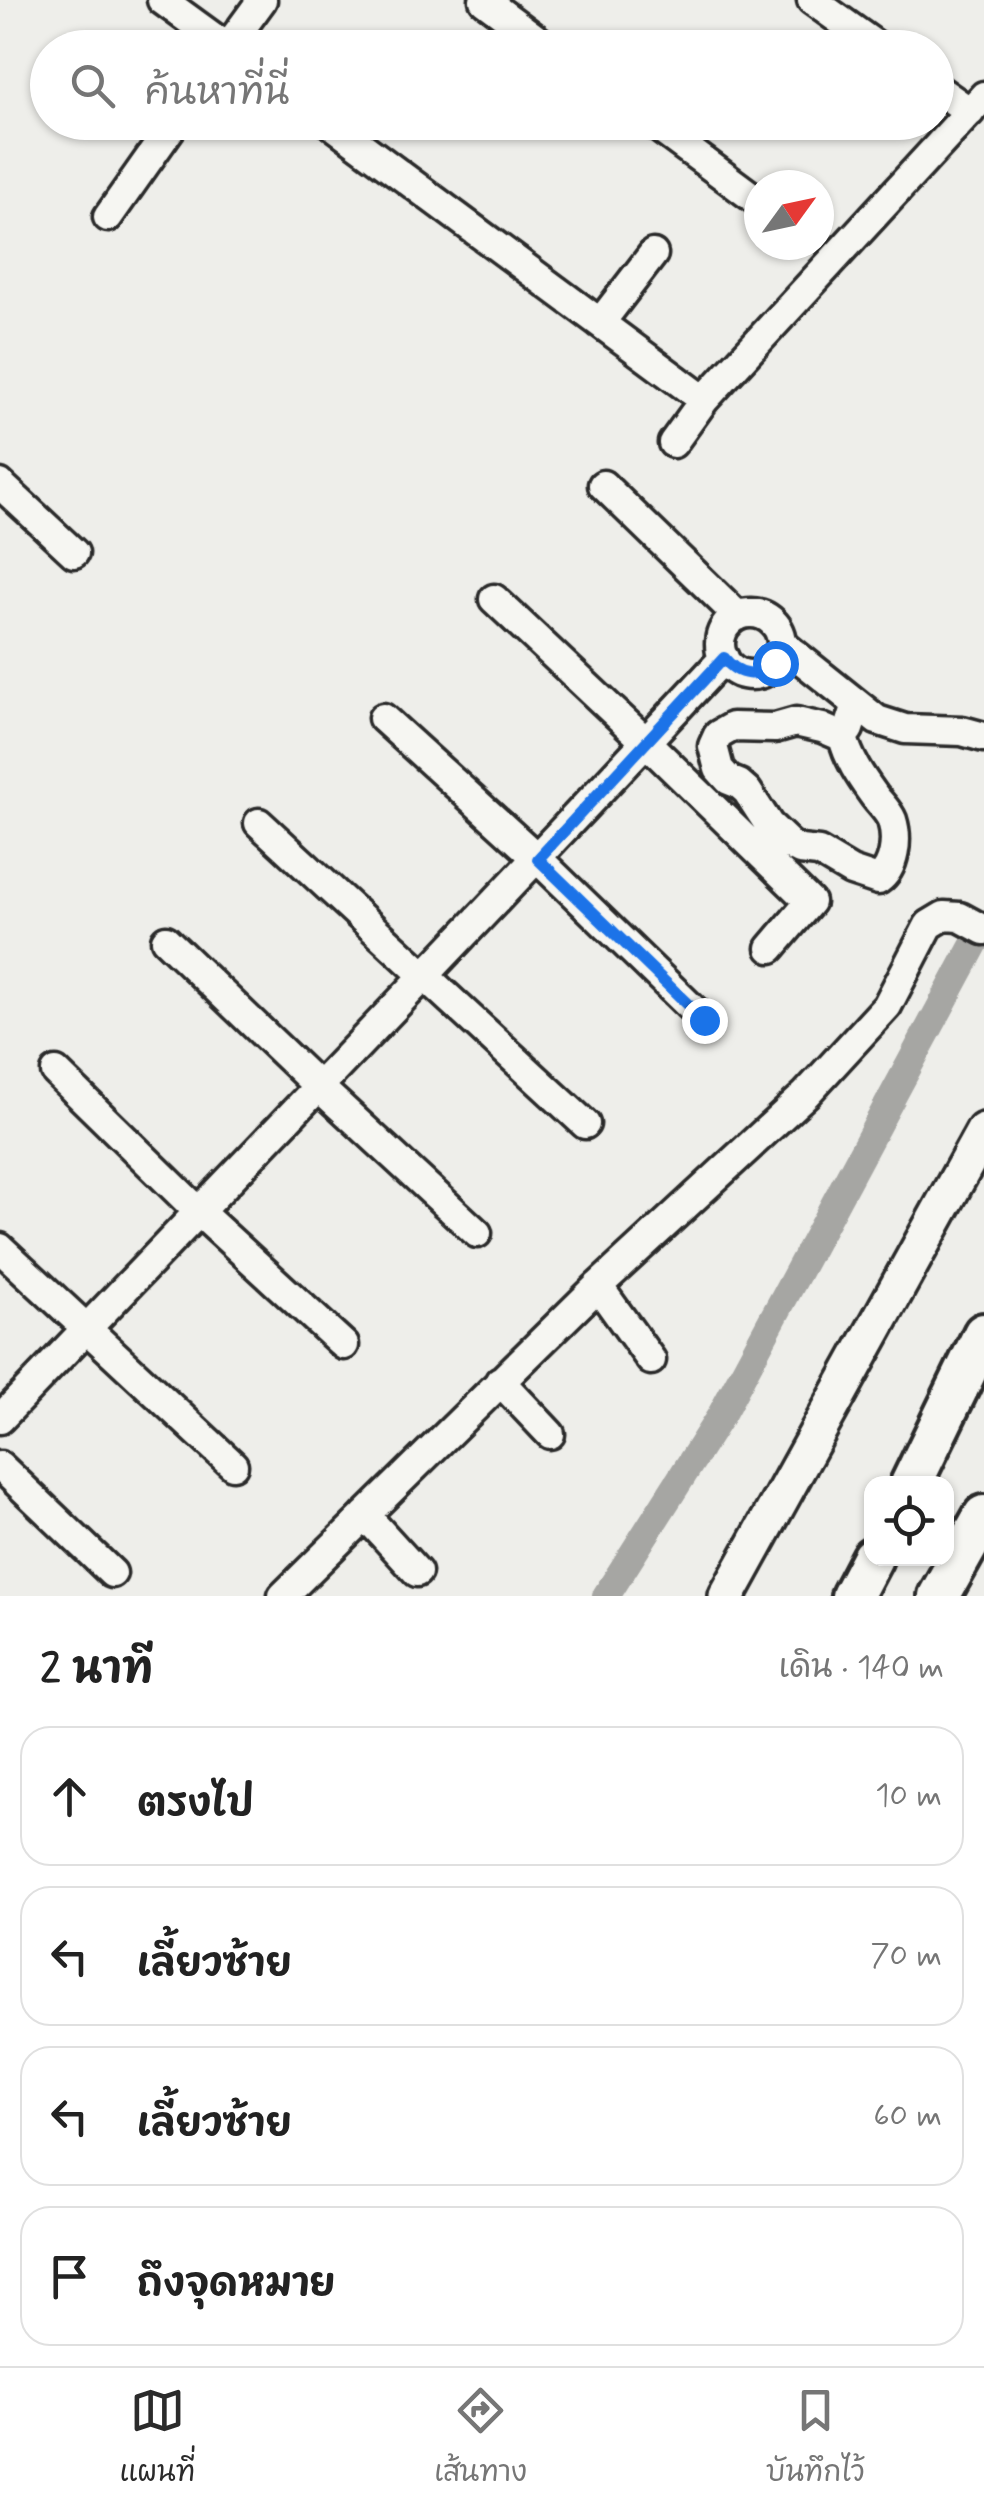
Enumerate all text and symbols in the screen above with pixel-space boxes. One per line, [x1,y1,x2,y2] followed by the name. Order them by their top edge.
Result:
[30,30,954,140] search box
[65,58,120,113] icon: search
[145,69,289,118] text: ค้นหาที่นี่
[744,170,834,260] north arrow
[753,641,799,687] route start
[682,998,728,1044] route end
[864,1476,954,1566] map controls
[864,1476,954,1566] button: locate
[40,1643,153,1698] text: 2 นาที
[779,1647,944,1689] text: เดิน · 140 m
[42,1769,97,1824] icon: ahead
[875,1775,942,1817] text: 10 m
[137,1780,254,1829] text: ตรงไป
[42,1929,97,1984] icon: left
[870,1935,942,1977] text: 70 m
[137,1940,292,1989] text: เลี้ยวซ้าย
[42,2089,97,2144] icon: left
[873,2095,942,2137] text: 60 m
[137,2100,292,2149] text: เลี้ยวซ้าย
[42,2249,97,2304] icon: arrive
[137,2260,335,2309] text: ถึงจุดหมาย
[120,2383,195,2492] tab: แผนที่
[434,2383,527,2492] tab: เส้นทาง
[766,2383,864,2492] tab: บันทึกไว้

